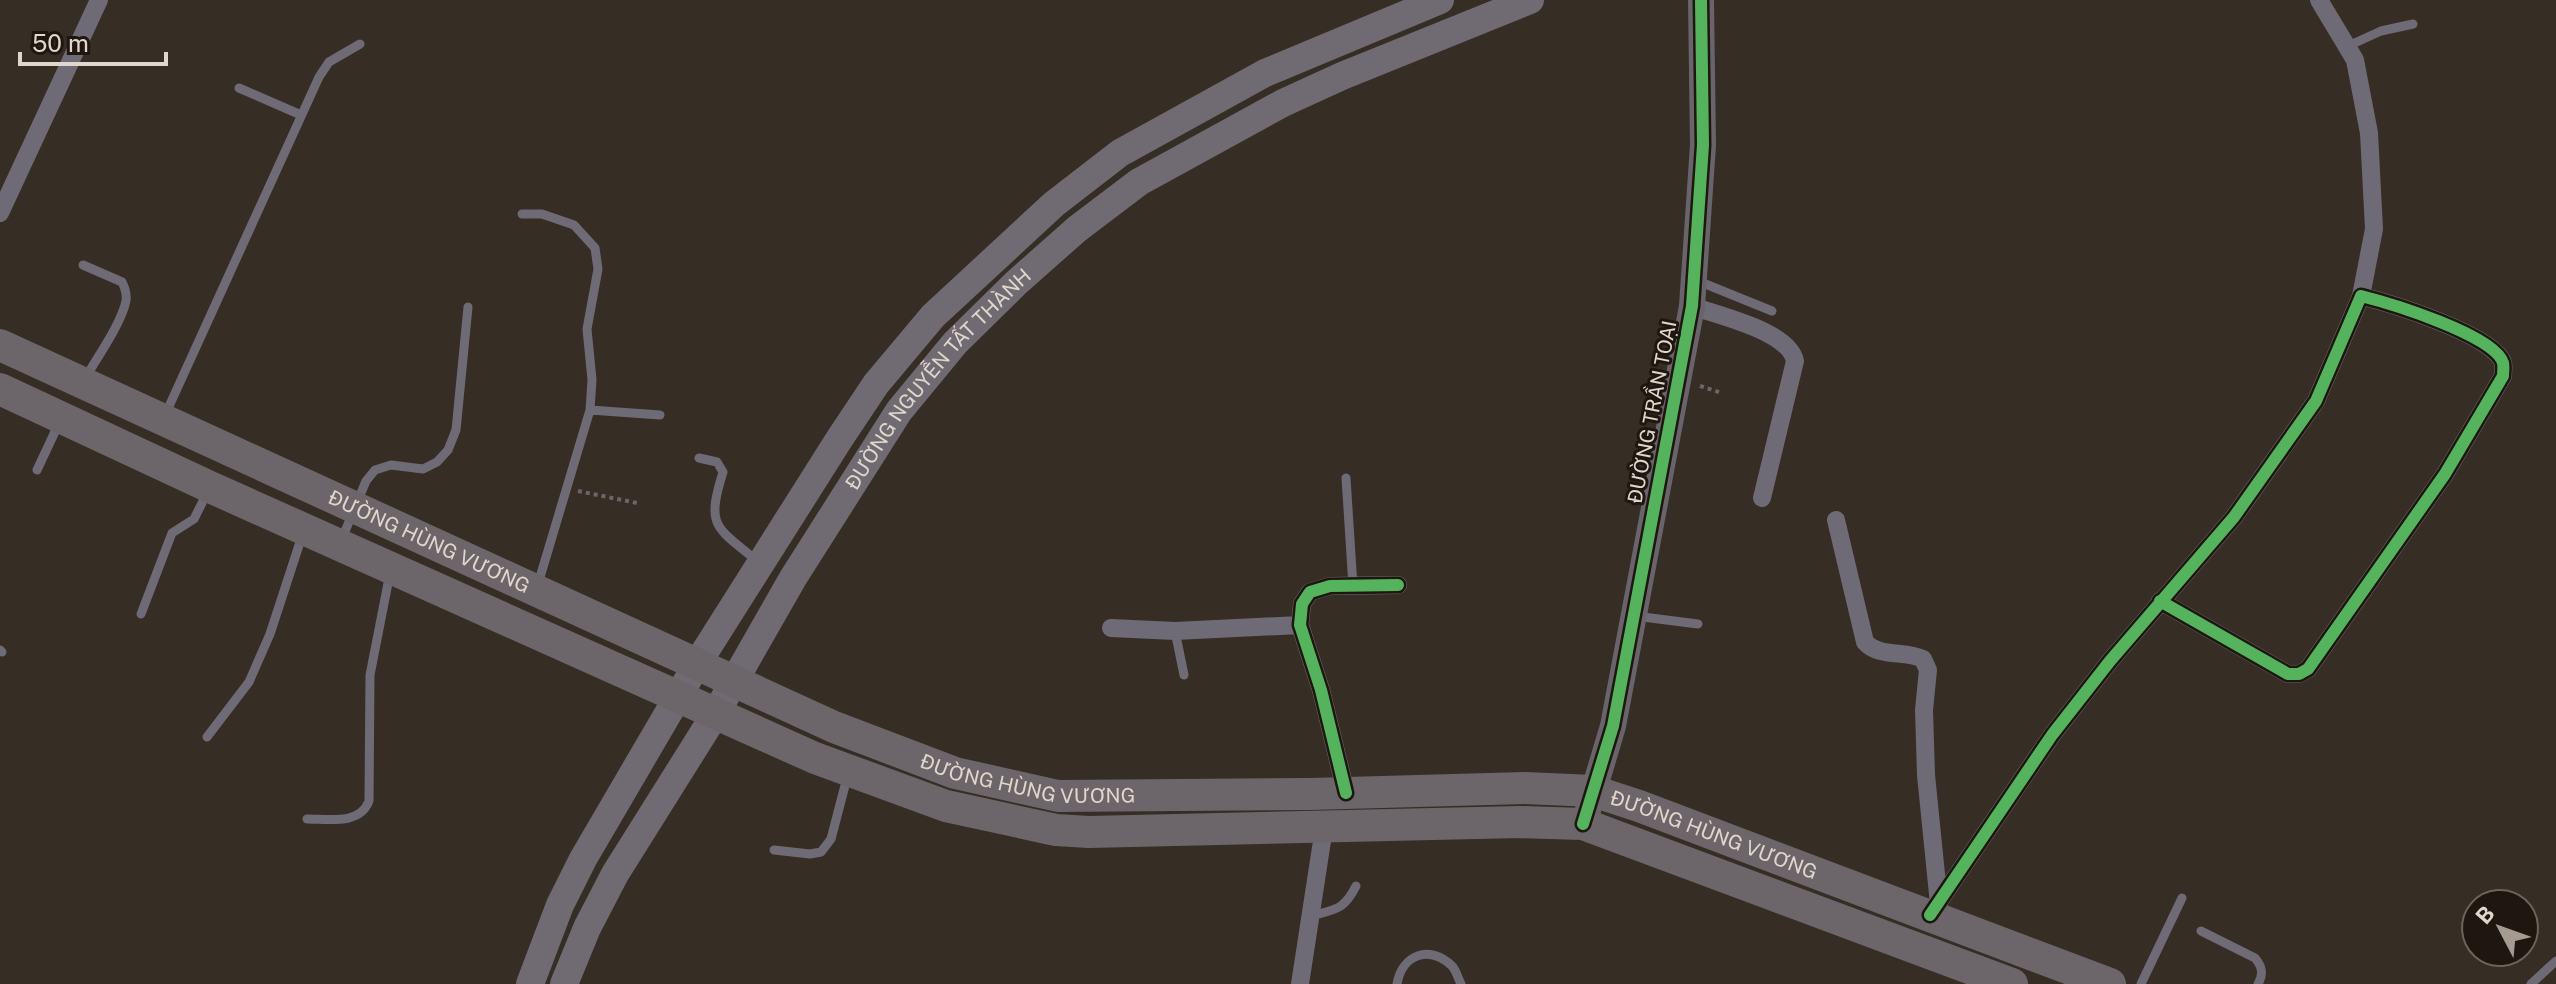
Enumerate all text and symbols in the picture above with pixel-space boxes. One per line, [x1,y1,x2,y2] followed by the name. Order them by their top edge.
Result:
[20,16,166,66] scale bar
[32,29,89,57] text: 50 m
[840,264,1036,494] street label: ĐƯỜNG NGUYỄN TẤT THÀNH
[1621,318,1682,506] street label: ĐƯỜNG TRẦN TOẠI
[324,485,534,598] street label: ĐƯỜNG HÙNG VƯƠNG
[917,749,1135,808] street label: ĐƯỜNG HÙNG VƯƠNG
[1607,785,1821,884] street label: ĐƯỜNG HÙNG VƯƠNG
[2460,888,2540,968] north arrow
[2470,901,2500,929] text: B

